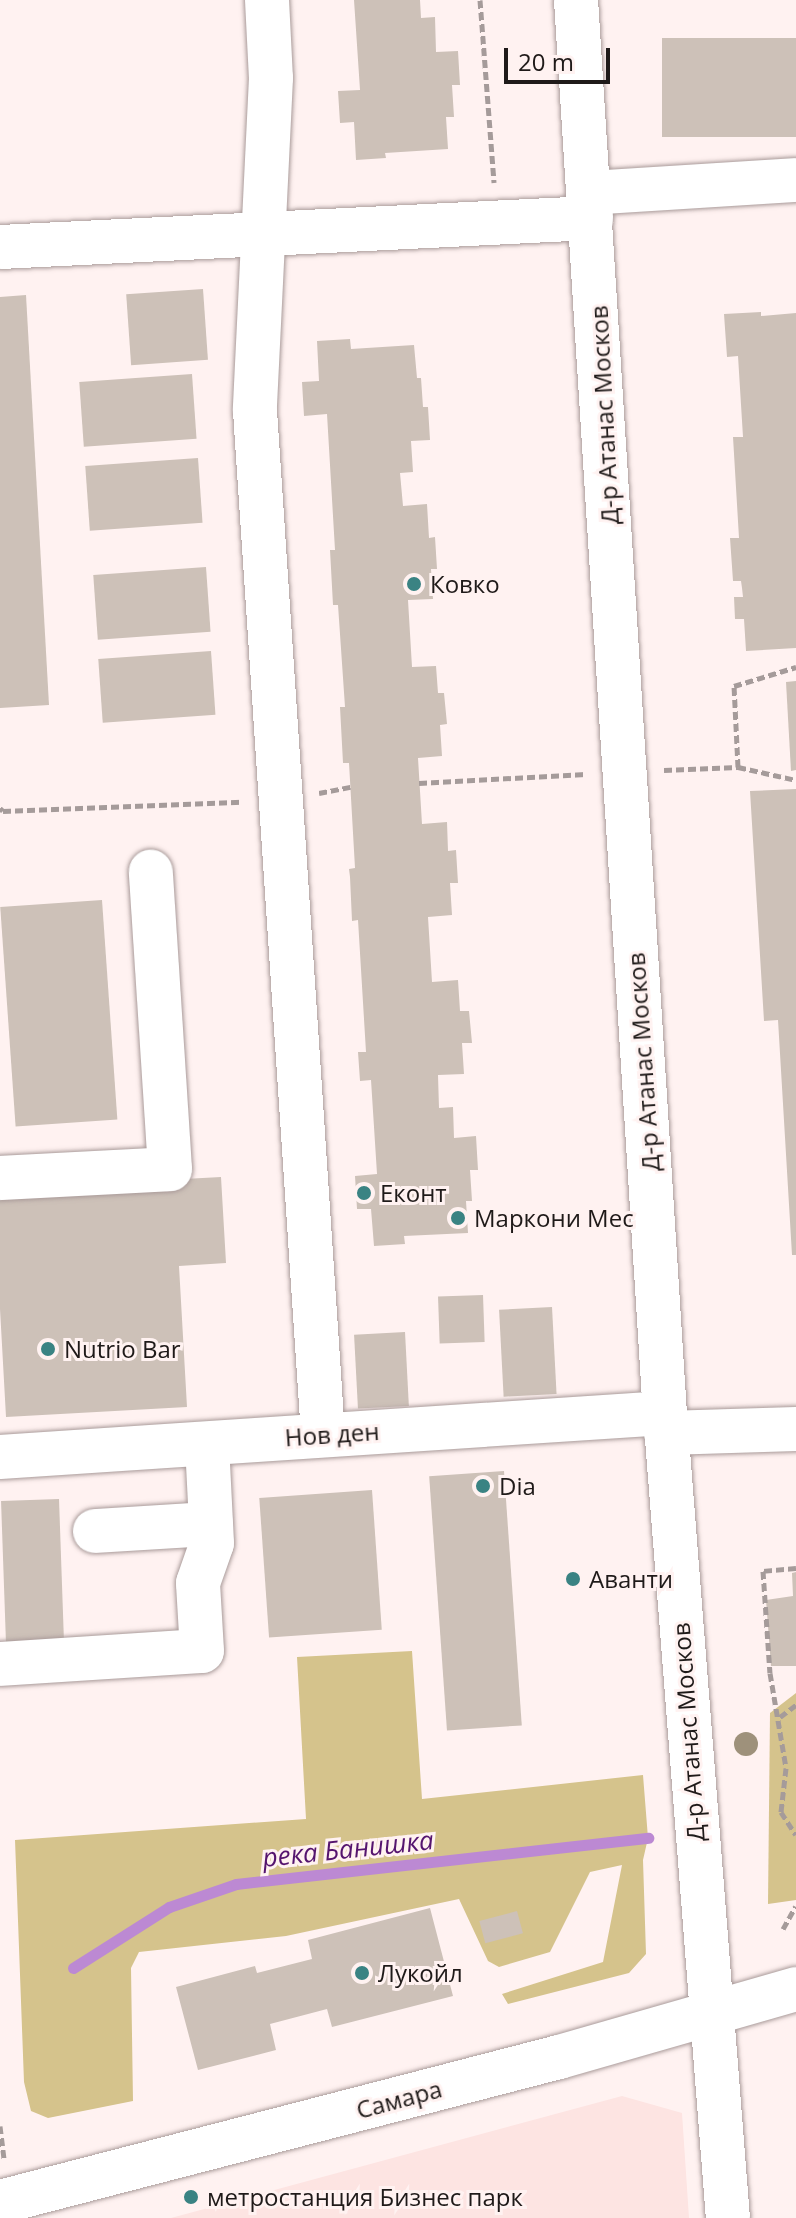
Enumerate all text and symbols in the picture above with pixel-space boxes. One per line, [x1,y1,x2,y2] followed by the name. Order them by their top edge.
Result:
[508,32,614,82] scale bar
[518,45,574,78] text: 20 m
[584,305,624,525] street label: Д-р Атанас Москов
[430,570,500,598] place label: Ковко
[405,575,423,593] marker: Ковко
[621,952,665,1172] street label: Д-р Атанас Москов
[380,1179,447,1207] place label: Еконт
[355,1184,373,1202] marker: Еконт
[474,1204,634,1232] place label: Маркони Мес
[449,1209,467,1227] marker: Маркони Мес
[64,1335,181,1363] place label: Nutrio Bar
[39,1340,57,1358] marker: Nutrio Bar
[284,1416,380,1452] street label: Нов ден
[499,1472,536,1500] place label: Dia
[474,1477,492,1495] marker: Dia
[589,1565,673,1593] place label: Аванти
[564,1570,582,1588] marker: Аванти
[666,1622,710,1842] street label: Д-р Атанас Москов
[261,1825,435,1873] water label: река Банишка
[378,1959,463,1987] place label: Лукойл
[353,1964,371,1982] marker: Лукойл
[353,2074,445,2124] street label: Самара
[207,2183,523,2211] place label: метростанция Бизнес парк
[182,2188,200,2206] marker: метростанция Бизнес парк

